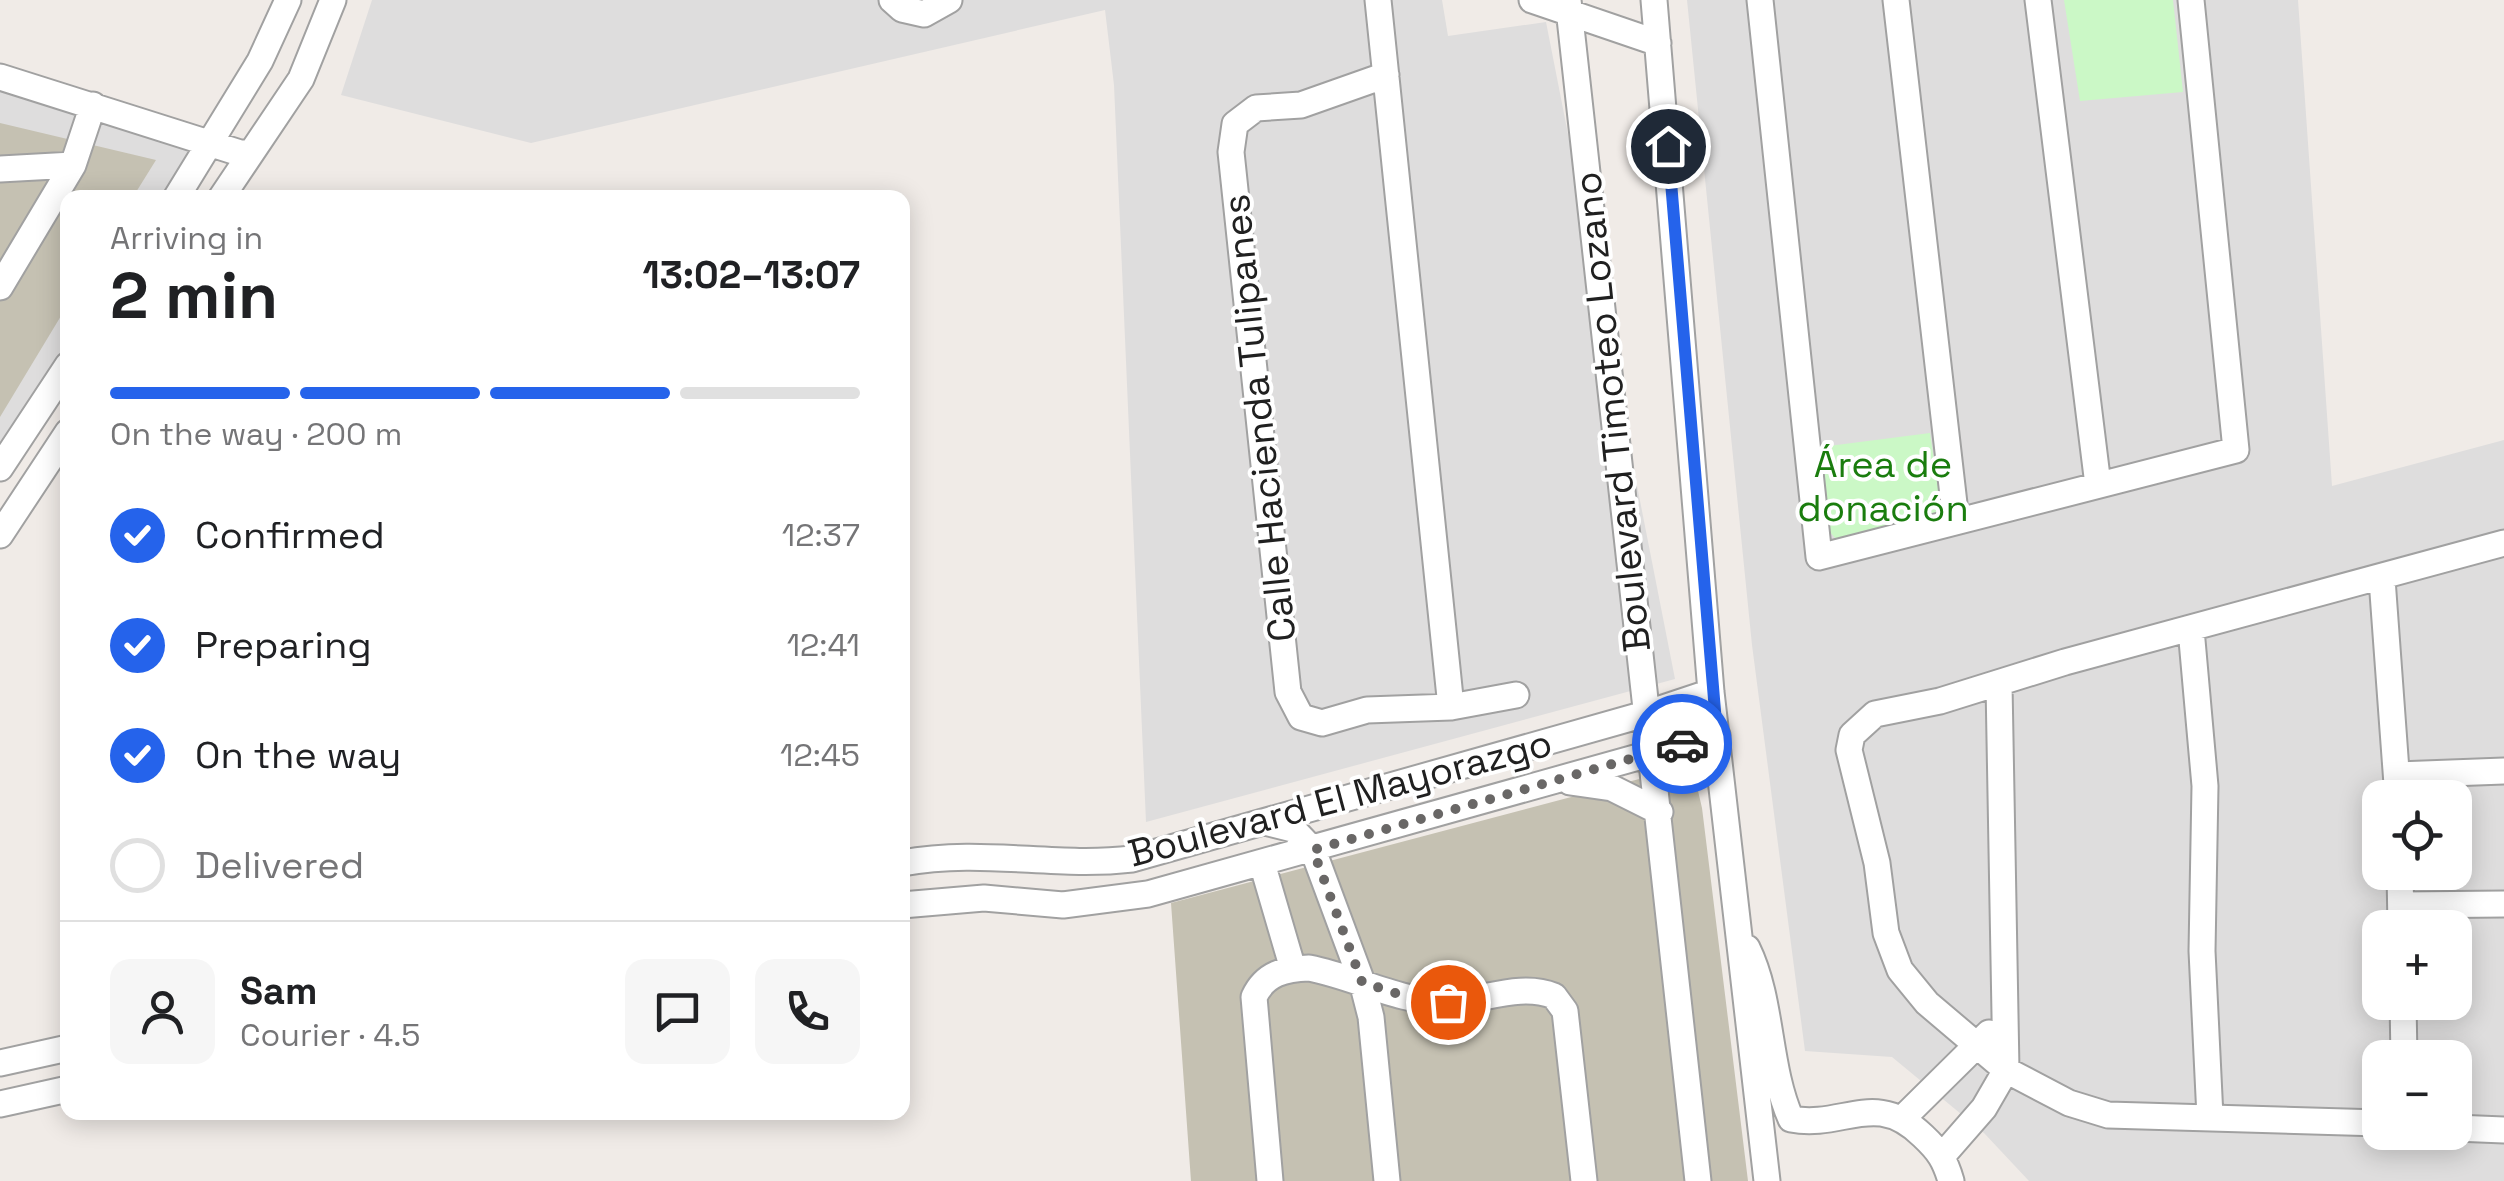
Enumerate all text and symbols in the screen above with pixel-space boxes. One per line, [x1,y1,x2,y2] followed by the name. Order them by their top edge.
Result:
[1626,104,1711,189] pin
[1641,119,1696,174] icon: home
[1563,170,1661,654] street label: Boulevard Timoteo Lozano
[1212,192,1306,644] street label: Calle Hacienda Tulipanes
[110,218,263,258] text: Arriving in
[642,251,860,299] text: 13:02–13:07
[110,254,278,337] text: 2 min
[110,414,402,454] text: On the way · 200 m
[1797,440,1969,532] park label: Área de donación
[110,508,165,563] icon: check
[195,511,385,559] text: Confirmed
[782,515,860,555] text: 12:37
[110,618,165,673] icon: check
[195,621,372,669] text: Preparing
[787,625,860,665] text: 12:41
[1632,694,1732,794] courier
[1655,717,1710,772] icon: car
[1123,718,1557,878] street label: Boulevard El Mayorazgo
[110,728,165,783] icon: check
[195,731,401,779] text: On the way
[780,735,860,775] text: 12:45
[2362,780,2472,1150] map controls
[2362,780,2472,890] button: locate
[195,841,364,889] text: Delivered
[2362,910,2472,1020] button: +
[110,959,215,1064] button: person
[625,959,730,1064] button: chat
[755,959,860,1064] button: phone
[1406,960,1491,1045] pin
[240,967,317,1015] text: Sam
[1421,975,1476,1030] icon: bag
[240,1015,421,1055] text: Courier · 4.5
[2362,1040,2472,1150] button: −

